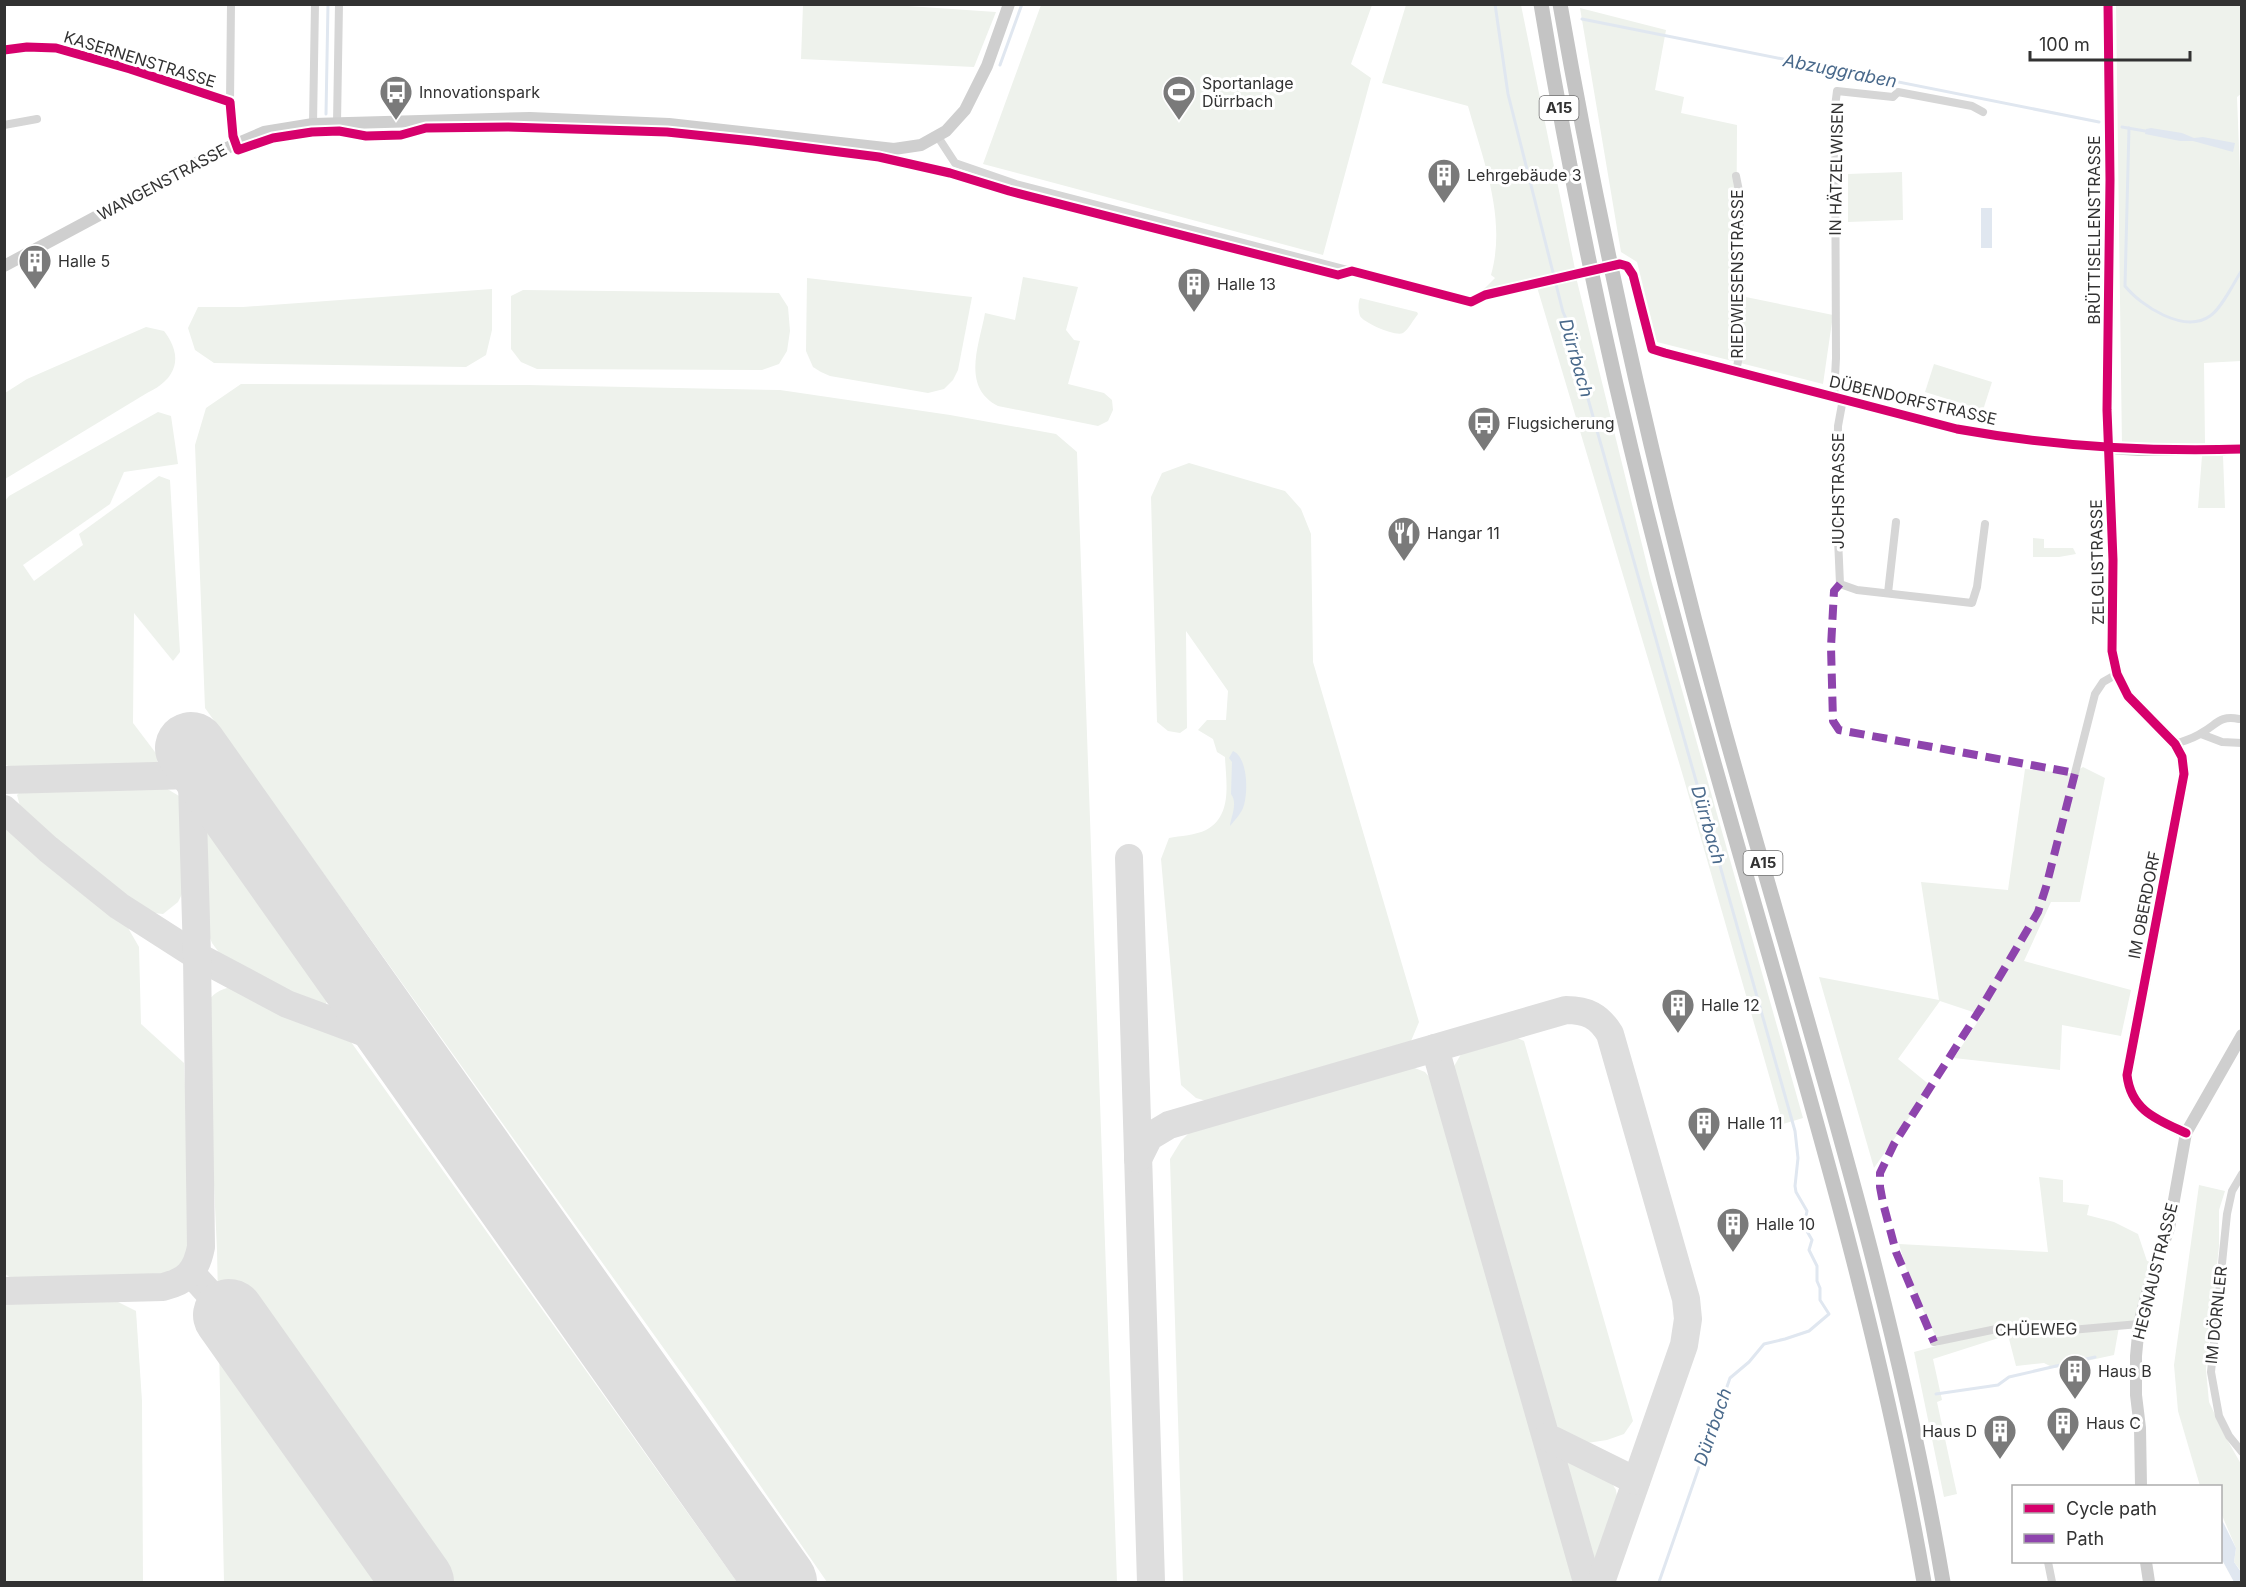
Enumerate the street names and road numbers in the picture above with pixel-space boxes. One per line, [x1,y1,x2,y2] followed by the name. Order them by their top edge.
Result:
[62,26,218,92] street label: KASERNENSTRASSE
[1540,96,1578,120] road number: A15
[1825,102,1847,236] street label: IN HÄTZELWISEN
[2084,135,2104,325] street label: BRÜTTISELLENSTRASSE
[94,139,230,225] street label: WANGENSTRASSE
[1727,189,1747,359] street label: RIEDWIESENSTRASSE
[1827,371,1999,429] street label: DÜBENDORFSTRASSE
[1828,433,1848,549] street label: JUCHSTRASSE
[2086,499,2108,625] street label: ZELGLISTRASSE
[2124,849,2164,961] street label: IM OBERDORF
[1744,851,1782,875] road number: A15
[2128,1201,2182,1341] street label: HEGNAUSTRASSE
[2201,1265,2231,1365] street label: IM DÖRNLER
[1995,1318,2077,1340] street label: CHÜEWEG

